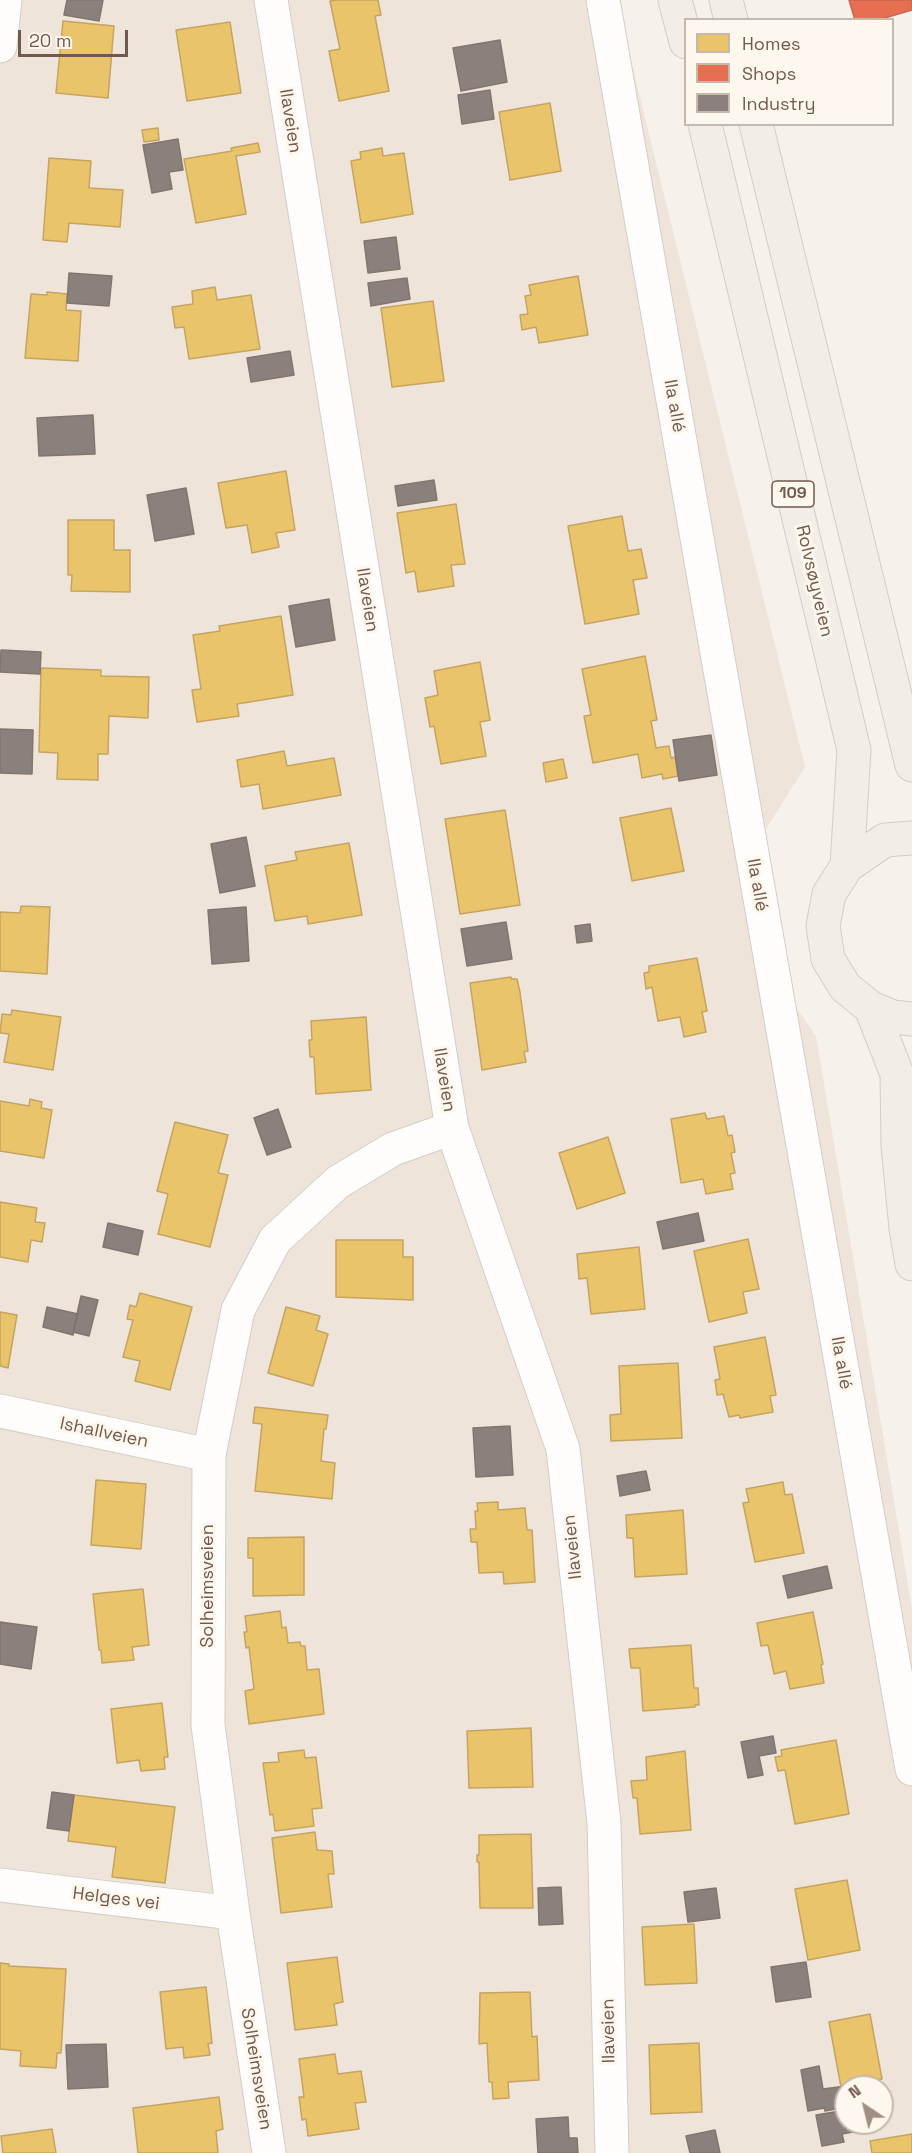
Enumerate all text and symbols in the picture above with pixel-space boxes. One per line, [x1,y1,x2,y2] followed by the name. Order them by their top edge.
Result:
[21,18,130,56] scale bar
[684,18,894,126] legend
[29,29,72,52] text: 20 m
[742,32,801,55] text: Homes
[742,62,796,85] text: Shops
[274,87,306,155] street label: Ilaveien
[742,92,815,115] text: Industry
[659,378,689,434] street label: Ila allé
[772,481,814,507] road number: 109
[791,523,837,639] street label: Rolvsøyveien
[351,566,383,634] street label: Ilaveien
[742,857,772,913] street label: Ila allé
[428,1046,460,1114] street label: Ilaveien
[826,1335,856,1391] street label: Ila allé
[58,1413,150,1453] street label: Ishallveien
[559,1514,587,1580] street label: Ilaveien
[197,1524,219,1648] street label: Solheimsveien
[71,1883,161,1915] street label: Helges vei
[598,1998,620,2064] street label: Ilaveien
[236,2006,276,2132] street label: Solheimsveien
[834,2075,894,2135] north arrow
[844,2080,865,2103] text: N

